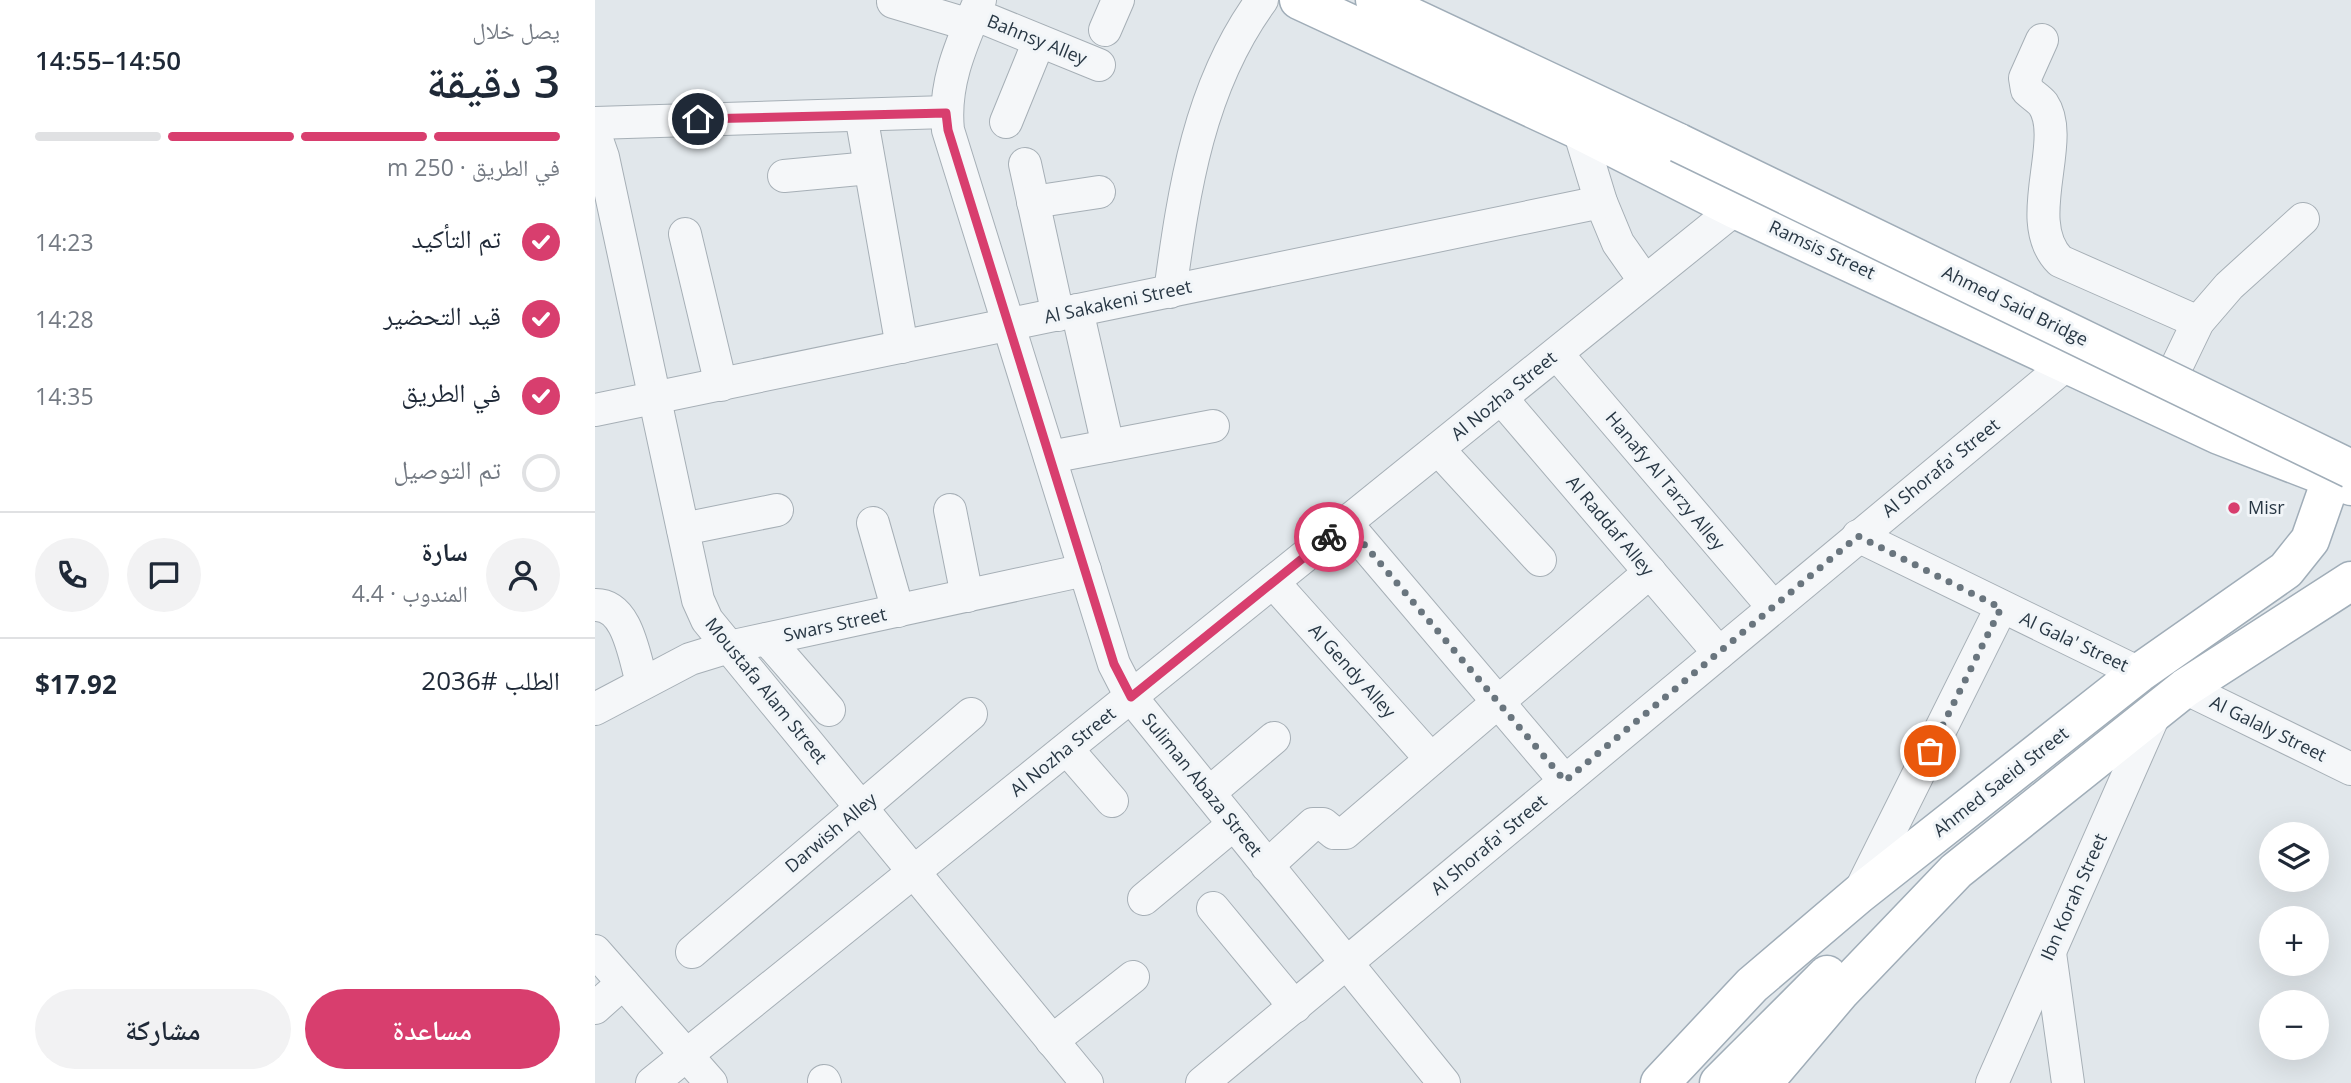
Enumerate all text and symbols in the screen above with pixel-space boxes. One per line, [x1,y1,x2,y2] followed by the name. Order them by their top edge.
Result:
[984,8,1092,70] street label: Bahnsy Alley
[472,14,560,46] text: يصل خلال
[35,42,181,78] text: 14:50–14:55
[426,49,560,111] text: 3 دقيقة
[668,89,728,149] pin
[679,100,717,138] icon: home
[387,151,560,183] text: في الطريق · 250 m
[1765,214,1879,284] street label: Ramsis Street
[411,220,501,256] text: تم التأكيد
[522,223,560,261] icon: check
[35,226,94,258] text: 14:23
[1939,259,2092,351] street label: Ahmed Said Bridge
[1042,274,1194,328] street label: Al Sakakeni Street
[383,297,501,333] text: قيد التحضير
[522,300,560,338] icon: check
[35,303,94,335] text: 14:28
[1446,345,1561,445] street label: Al Nozha Street
[401,374,501,410] text: في الطريق
[522,377,560,415] icon: check
[35,380,94,412] text: 14:35
[1601,406,1731,555] street label: Hanafy Al Tarzy Alley
[1877,412,2004,522] street label: Al Shorafa' Street
[393,451,501,487] text: تم التوصيل
[1562,470,1660,581] street label: Al Raddaf Alley
[2248,495,2285,519] place label: Misr
[2226,500,2242,516] marker: Misr
[1294,502,1364,572] courier
[1310,518,1348,556] icon: bike
[421,533,468,569] text: سارة
[35,538,109,612] button: phone
[127,538,201,612] button: chat
[486,538,560,612] button: person
[352,577,468,609] text: المندوب · 4.4
[781,601,889,647] street label: Swars Street
[2016,605,2133,677] street label: Al Gala' Street
[700,612,833,768] street label: Moustafa Alam Street
[1304,618,1402,723] street label: Al Gendy Alley
[421,662,560,698] text: الطلب #2036
[35,666,117,702] text: $17.92
[2206,690,2331,767] street label: Al Galaly Street
[1005,701,1120,801] street label: Al Nozha Street
[1137,708,1268,861] street label: Suliman Abaza Street
[1900,721,1960,781] pin
[1928,721,2073,842] street label: Ahmed Saeid Street
[1911,732,1949,770] icon: bag
[779,786,882,878] street label: Darwish Alley
[1425,789,1551,900] street label: Al Shorafa' Street
[2259,822,2329,1060] map controls
[2259,822,2329,892] button: layers
[2034,829,2112,964] street label: Ibn Korah Street
[2259,906,2329,976] button: +
[35,989,291,1069] button: مشاركة
[305,989,560,1069] button: مساعدة
[2259,990,2329,1060] button: −

